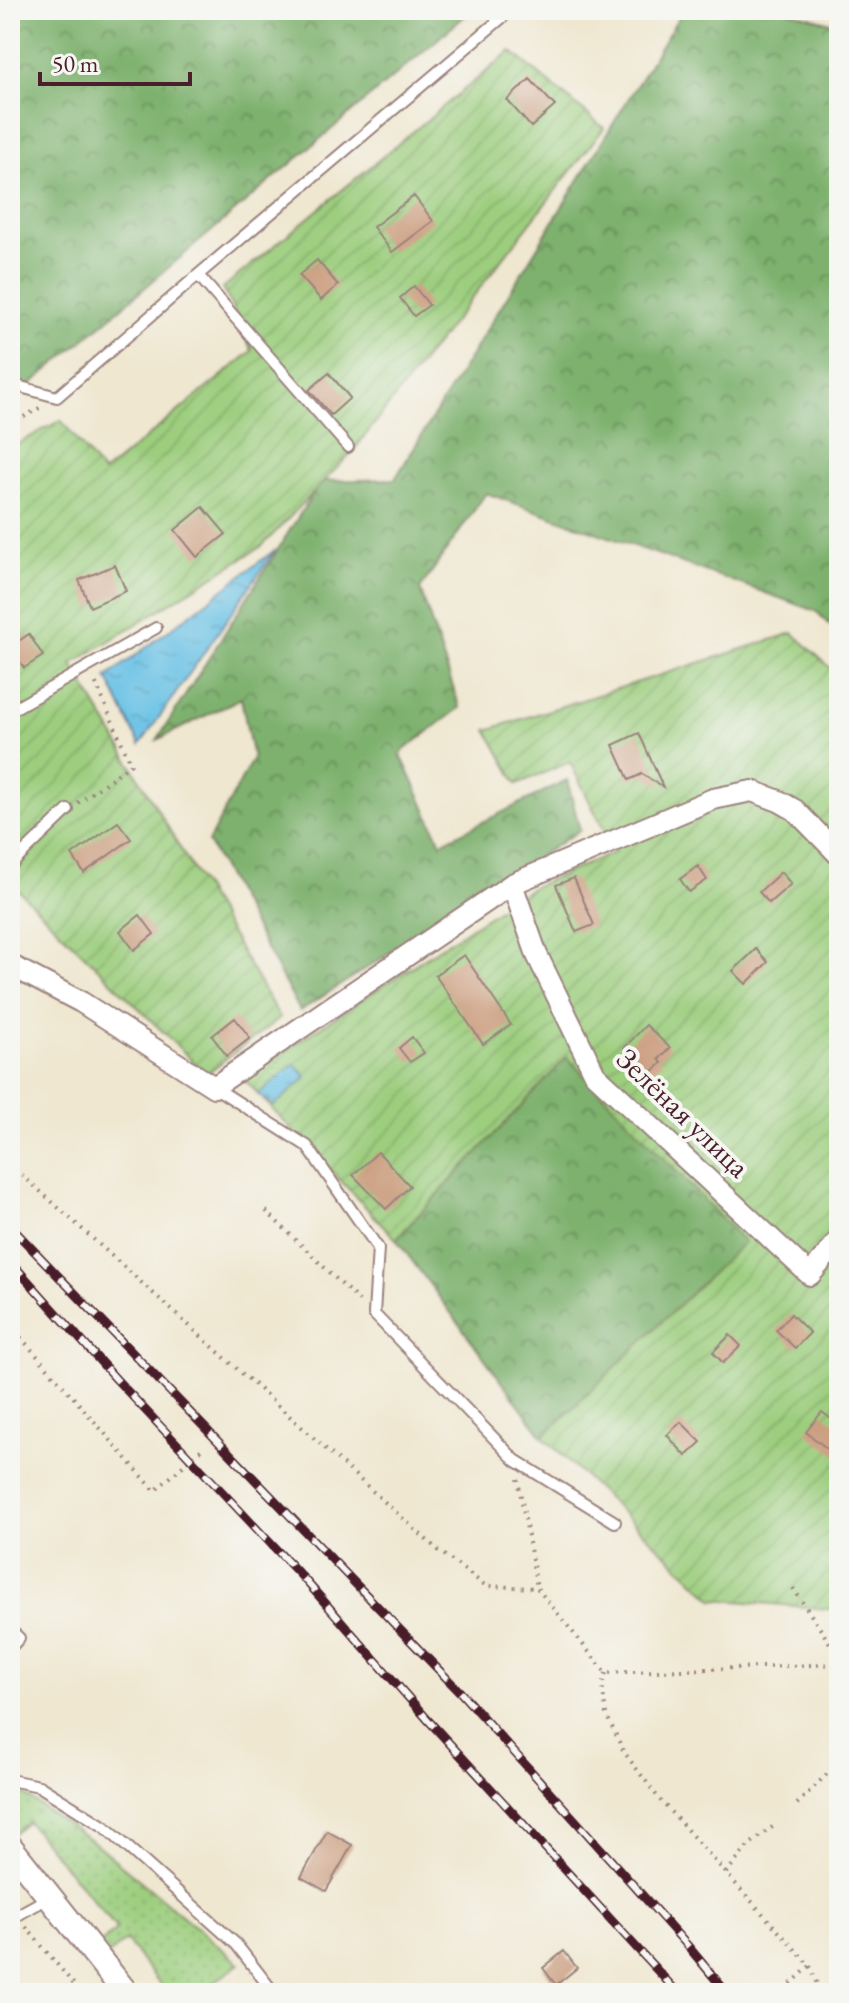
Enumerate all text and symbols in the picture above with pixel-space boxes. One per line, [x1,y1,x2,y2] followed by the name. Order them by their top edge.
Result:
[40,36,190,86] scale bar
[52,48,99,79] text: 50 m
[609,1039,758,1186] street label: Зелёная улица

